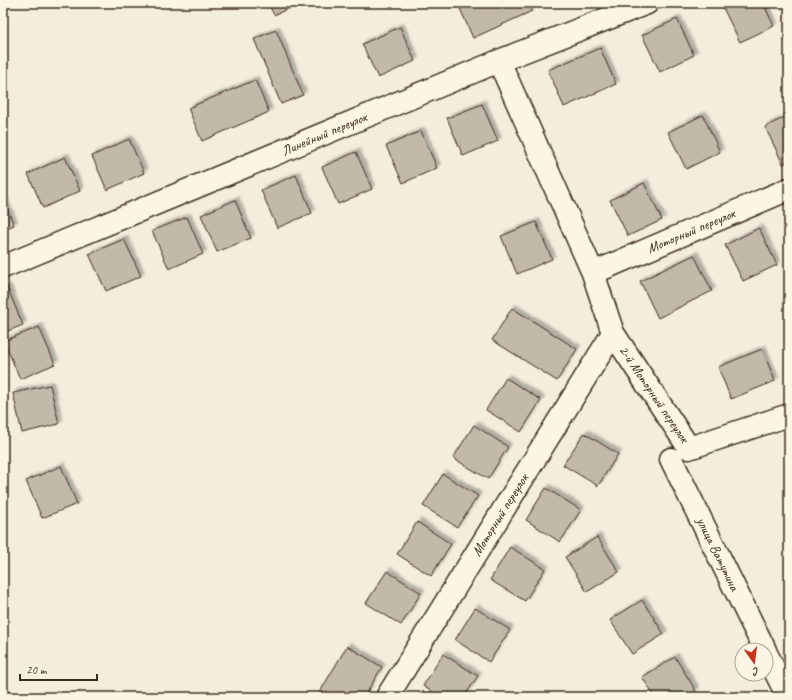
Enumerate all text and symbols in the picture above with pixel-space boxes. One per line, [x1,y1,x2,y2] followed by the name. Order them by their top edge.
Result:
[279,108,371,160] street label: Линейный переулок
[645,204,739,257] street label: Моторный переулок
[615,342,694,447] street label: 2-й Моторный переулок
[468,469,533,559] street label: Моторный переулок
[692,513,744,594] street label: улица Ватутина
[734,642,774,682] north arrow
[20,656,97,682] scale bar
[26,662,48,678] text: 20 m
[751,664,761,680] text: С

